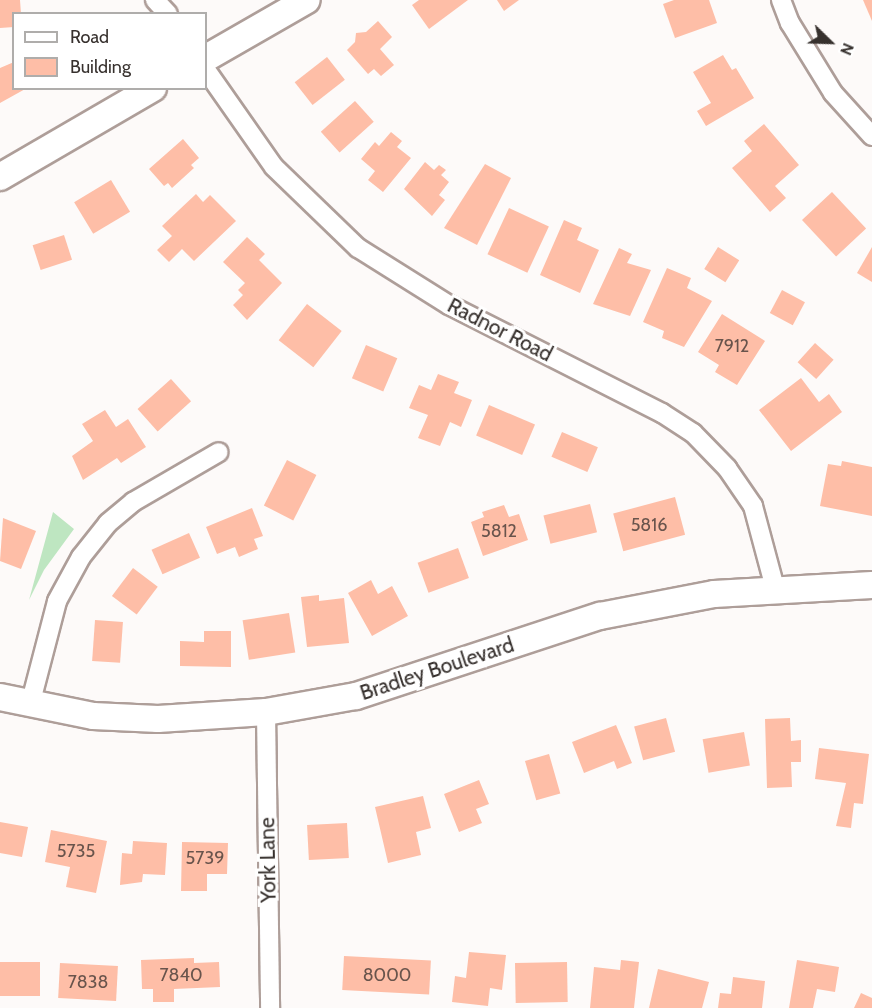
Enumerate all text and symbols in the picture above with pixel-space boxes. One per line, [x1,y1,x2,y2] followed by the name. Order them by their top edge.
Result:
[12,12,207,90] legend
[800,12,860,72] north arrow
[70,26,109,48] text: Road
[836,40,858,58] text: N
[70,56,131,78] text: Building
[443,293,557,367] street label: Radnor Road
[715,335,749,357] house number: 7912
[631,514,667,536] house number: 5816
[481,520,517,542] house number: 5812
[357,632,517,706] street label: Bradley Boulevard
[255,817,281,903] street label: York Lane
[57,840,95,862] house number: 5735
[186,847,224,869] house number: 5739
[160,964,202,986] house number: 7840
[363,964,411,986] house number: 8000
[68,971,108,993] house number: 7838

